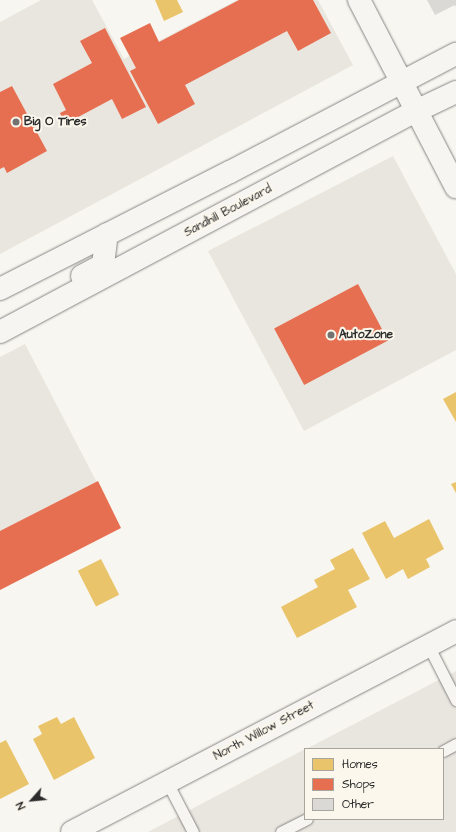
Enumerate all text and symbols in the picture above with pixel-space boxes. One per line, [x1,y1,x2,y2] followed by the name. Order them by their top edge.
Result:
[24,115,87,129] place label: Big O Tires
[11,117,21,127] marker: Big O Tires
[182,182,274,240] street label: Sandhill Boulevard
[339,328,393,342] place label: AutoZone
[326,330,336,340] marker: AutoZone
[211,698,317,764] street label: North Willow Street
[304,748,444,820] legend
[342,756,378,773] text: Homes
[342,776,375,793] text: Shops
[12,780,52,820] north arrow
[342,796,374,813] text: Other
[13,799,29,812] text: N

